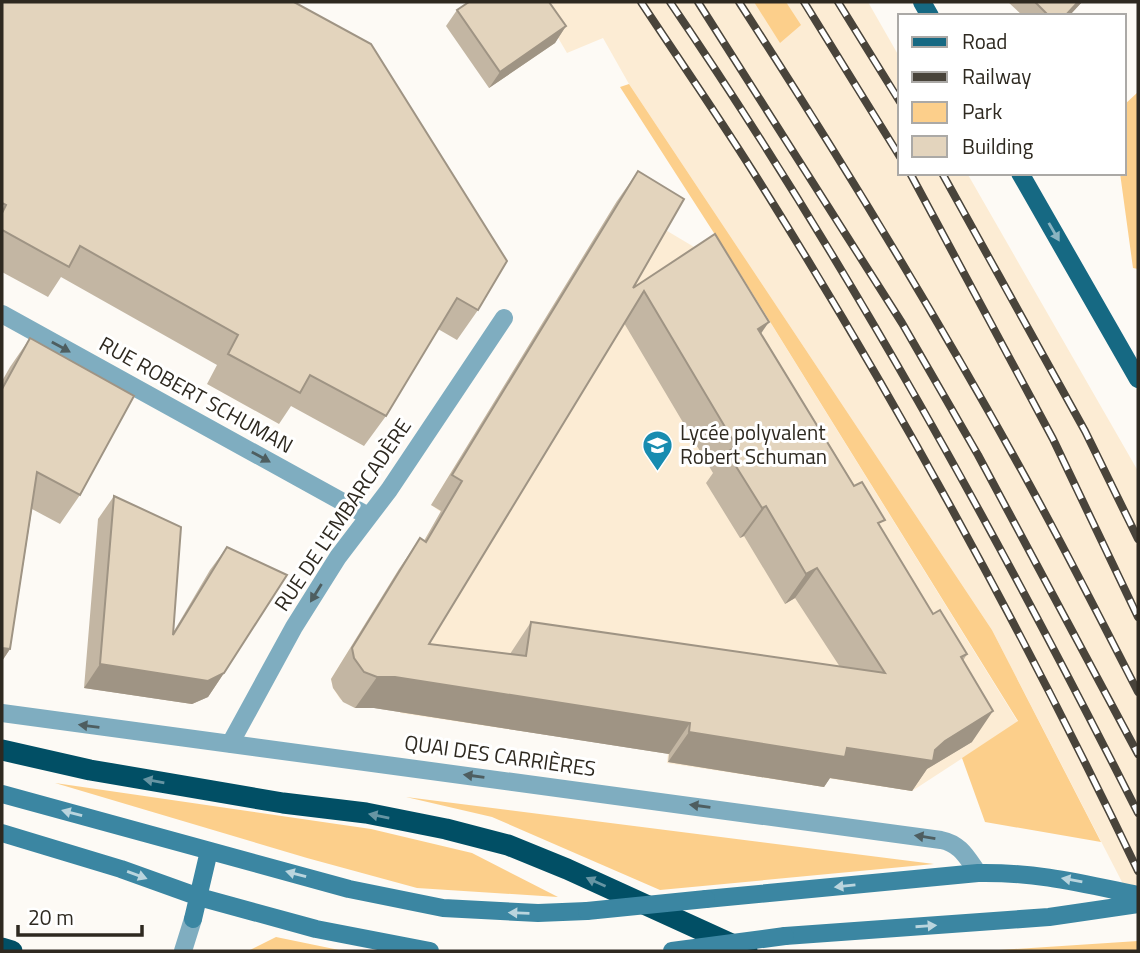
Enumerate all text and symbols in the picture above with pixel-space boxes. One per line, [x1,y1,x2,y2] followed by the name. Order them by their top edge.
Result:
[898,14,1126,175] legend
[962,25,1007,57] text: Road
[962,60,1031,92] text: Railway
[962,95,1002,127] text: Park
[962,130,1034,162] text: Building
[1048,223,1060,242] one-way arrow
[94,327,299,461] street label: RUE ROBERT SCHUMAN
[52,341,71,353] one-way arrow
[266,412,419,617] street label: RUE DE L'EMBARCADÈRE
[680,416,827,472] place label: Lycée polyvalent Robert Schuman
[640,428,674,472] school or university icon: Lycée polyvalent Robert Schuman
[251,451,270,463] one-way arrow
[309,583,322,602] one-way arrow
[78,720,100,731] one-way arrow
[402,726,598,784] street label: QUAI DES CARRIÈRES
[463,770,485,781] one-way arrow
[143,775,165,786] one-way arrow
[688,801,710,812] one-way arrow
[61,807,83,818] one-way arrow
[368,810,390,821] one-way arrow
[914,831,936,842] one-way arrow
[285,868,306,878] one-way arrow
[127,869,148,880] one-way arrow
[1061,874,1083,885] one-way arrow
[586,876,606,888] one-way arrow
[834,881,856,892] one-way arrow
[18,894,142,938] scale bar
[28,901,74,933] text: 20 m
[508,907,530,918] one-way arrow
[915,920,937,931] one-way arrow

